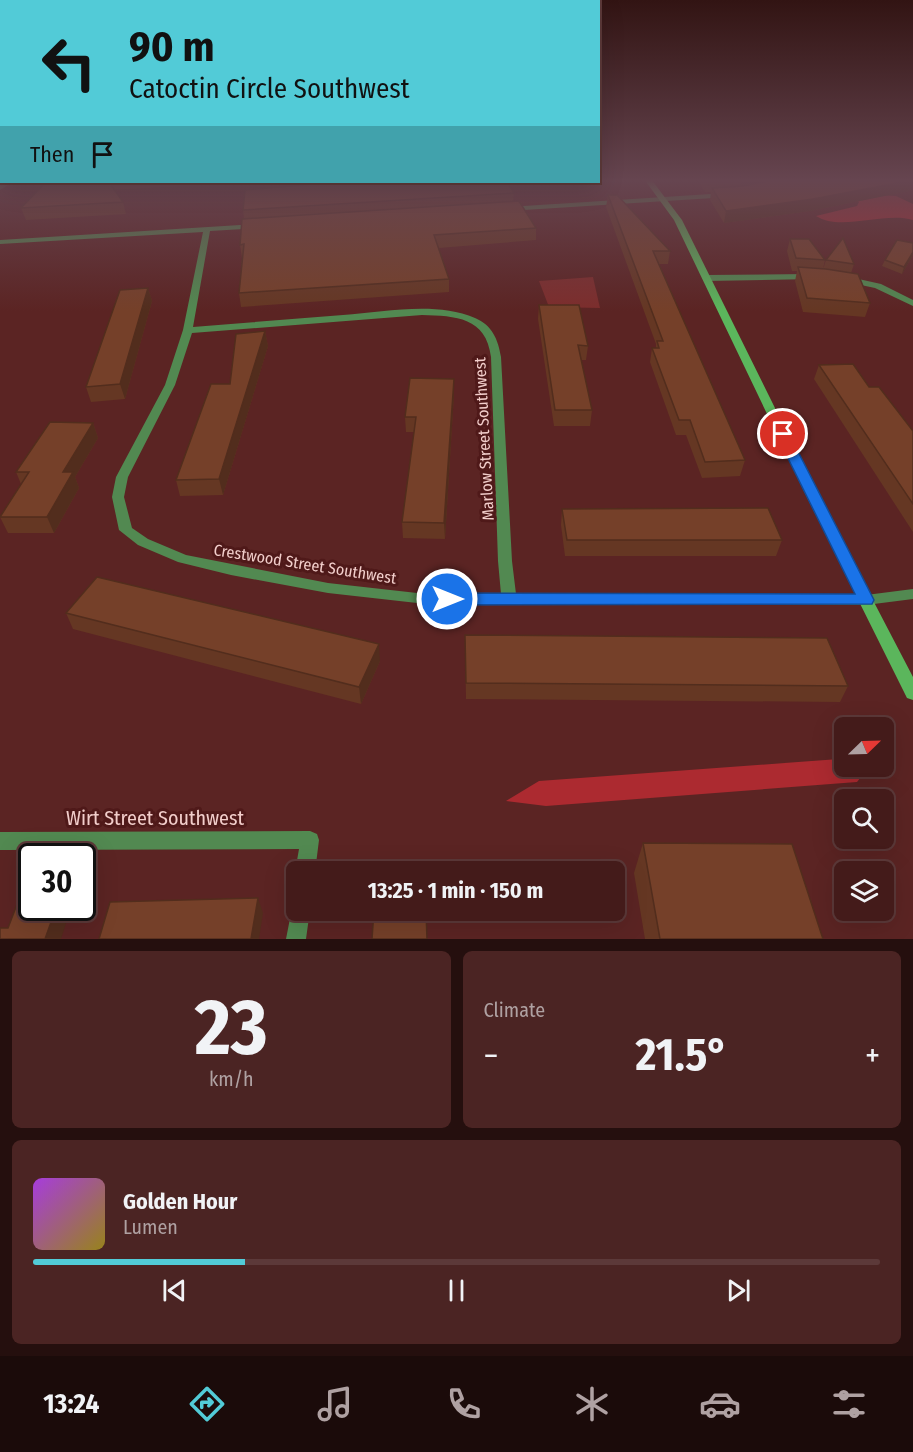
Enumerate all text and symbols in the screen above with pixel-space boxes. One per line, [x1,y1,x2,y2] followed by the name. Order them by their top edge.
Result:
[129,22,214,72] text: 90 m
[30,24,108,102] icon: left
[129,73,410,105] text: Catoctin Circle Southwest
[86,138,119,171] icon: arrive
[30,141,74,168] text: Then
[470,356,498,521] street label: Marlow Street Southwest
[757,408,808,459] pin
[766,417,799,450] icon: arrive
[212,540,398,588] street label: Crestwood Street Southwest
[415,567,479,631] position arrow
[834,717,894,777] north arrow
[834,717,894,921] map controls
[834,789,894,849] button: search
[66,806,245,830] street label: Wirt Street Southwest
[18,843,96,921] speed limit sign: 30
[834,861,894,921] button: layers
[368,877,543,904] text: 13:25 · 1 min · 150 m
[195,981,268,1075] text: 23
[484,998,545,1022] text: Climate
[635,1028,728,1082] text: 21.5°
[484,1036,498,1076] text: −
[865,1036,880,1076] text: +
[209,1067,254,1091] text: km/h
[123,1188,237,1215] text: Golden Hour
[123,1215,178,1239] text: Lumen
[158,1274,191,1307] icon: previous
[440,1274,473,1307] icon: pause
[722,1274,755,1307] icon: next
[186,1383,228,1425] icon: directions
[314,1383,356,1425] icon: music
[443,1383,485,1425] icon: phone
[571,1383,613,1425] icon: climate
[699,1383,741,1425] icon: car
[828,1383,870,1425] icon: filters
[43,1388,99,1420] text: 13:24

